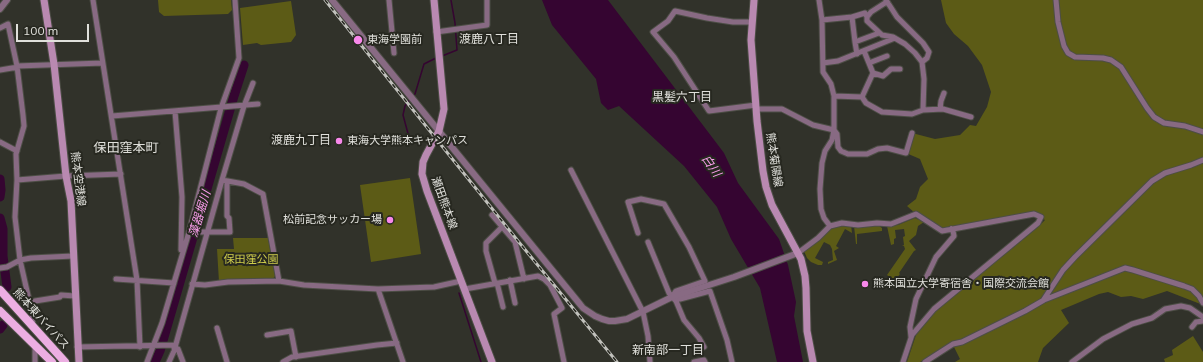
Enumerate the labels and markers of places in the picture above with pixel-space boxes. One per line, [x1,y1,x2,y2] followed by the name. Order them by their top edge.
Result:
[367,33,422,47] place label: 東海学園前
[352,34,364,46] marker: 東海学園前
[347,134,468,148] place label: 東海大学熊本キャンパス
[334,136,344,146] marker: 東海大学熊本キャンパス
[283,213,382,227] place label: 松前記念サッカー場
[385,215,395,225] marker: 松前記念サッカー場
[873,277,1049,291] place label: 熊本国立大学寄宿舎・国際交流会館
[860,279,870,289] marker: 熊本国立大学寄宿舎・国際交流会館

